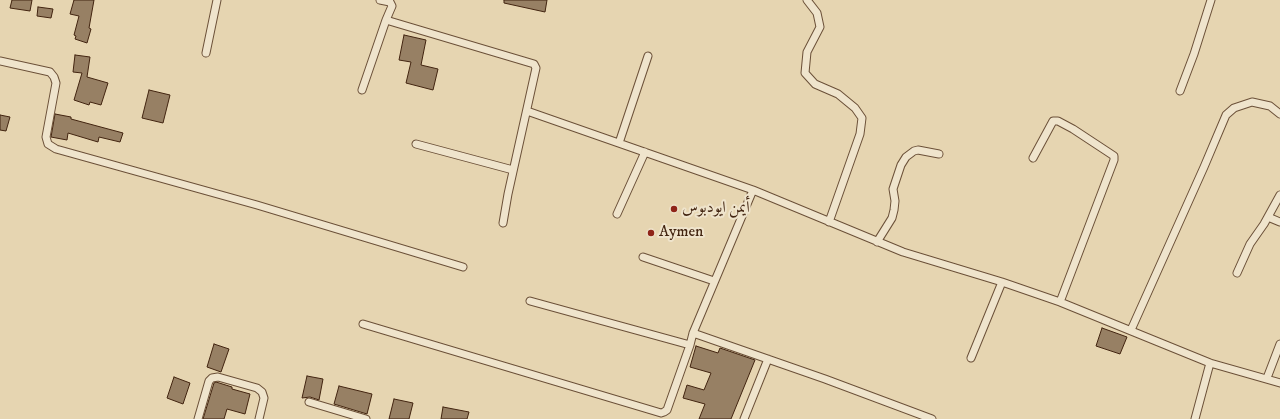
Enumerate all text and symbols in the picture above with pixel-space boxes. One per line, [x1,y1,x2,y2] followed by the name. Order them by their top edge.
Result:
[682,199,750,219] place label: أيمن ايودبوس
[669,204,679,214] marker: أيمن ايودبوس
[659,223,703,243] place label: Aymen
[646,228,656,238] marker: Aymen

